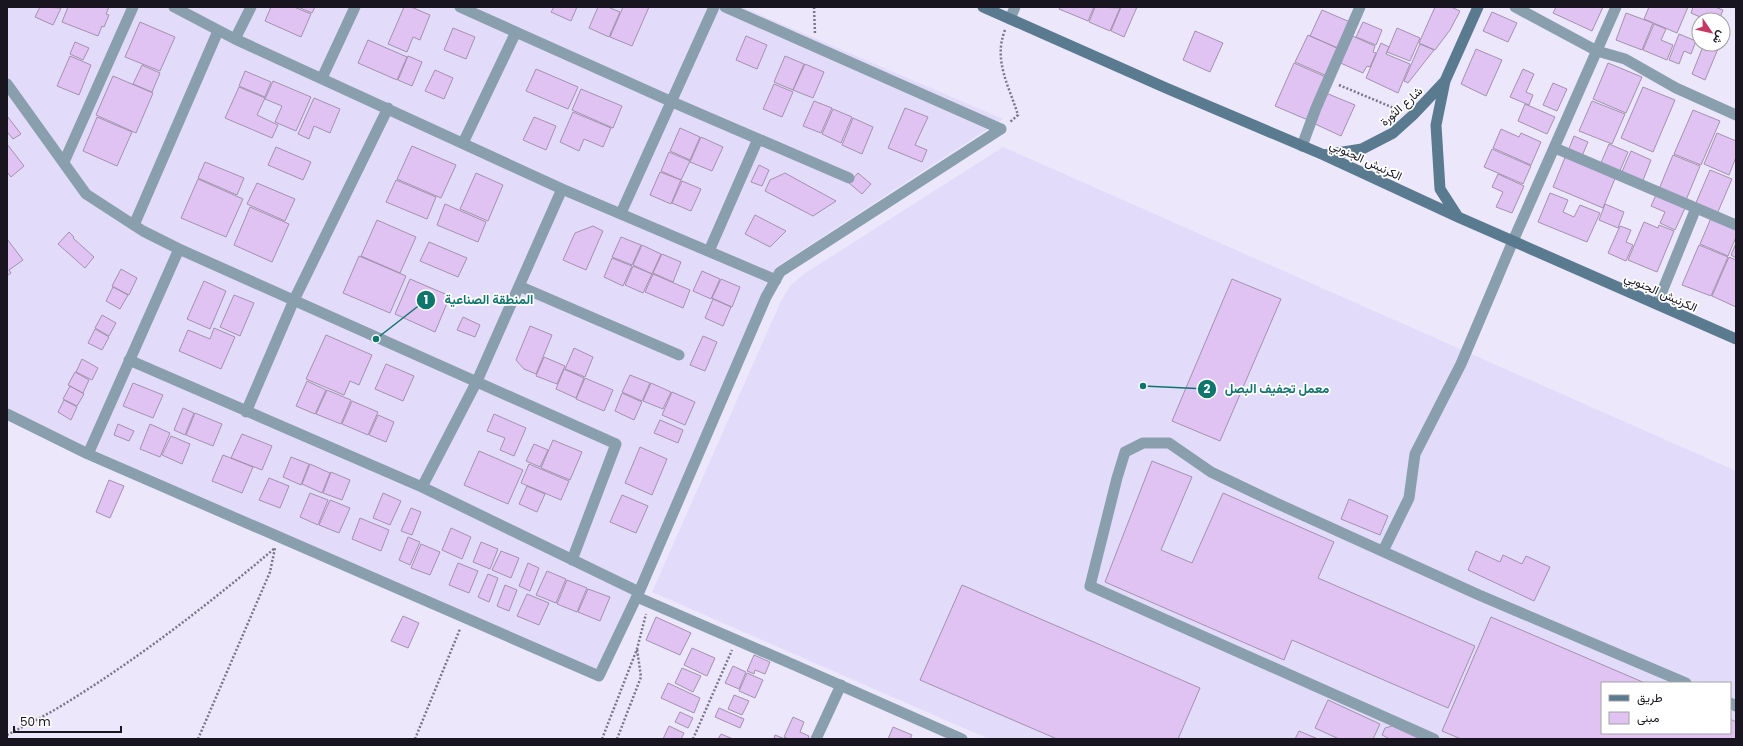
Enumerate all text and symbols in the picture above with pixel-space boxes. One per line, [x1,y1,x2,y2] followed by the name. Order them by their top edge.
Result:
[1691,12,1731,52] north arrow
[1709,28,1730,48] text: ش
[1376,82,1427,130] street label: شارع الثورة
[1326,136,1405,186] street label: الكرنيش الجنوبي
[1621,268,1700,318] street label: الكرنيش الجنوبي
[416,287,541,312] callout: المنطقة الصناعية
[445,290,533,309] text: المنطقة الصناعية
[424,291,428,308] text: 1
[1197,376,1337,401] callout: معمل تجفيف البصل
[1225,379,1329,398] text: معمل تجفيف البصل
[1204,380,1211,397] text: 2
[1601,682,1731,734] legend
[1637,689,1663,706] text: طريق
[14,708,121,734] scale bar
[1637,709,1659,726] text: مبنى
[20,713,51,730] text: 50 m

